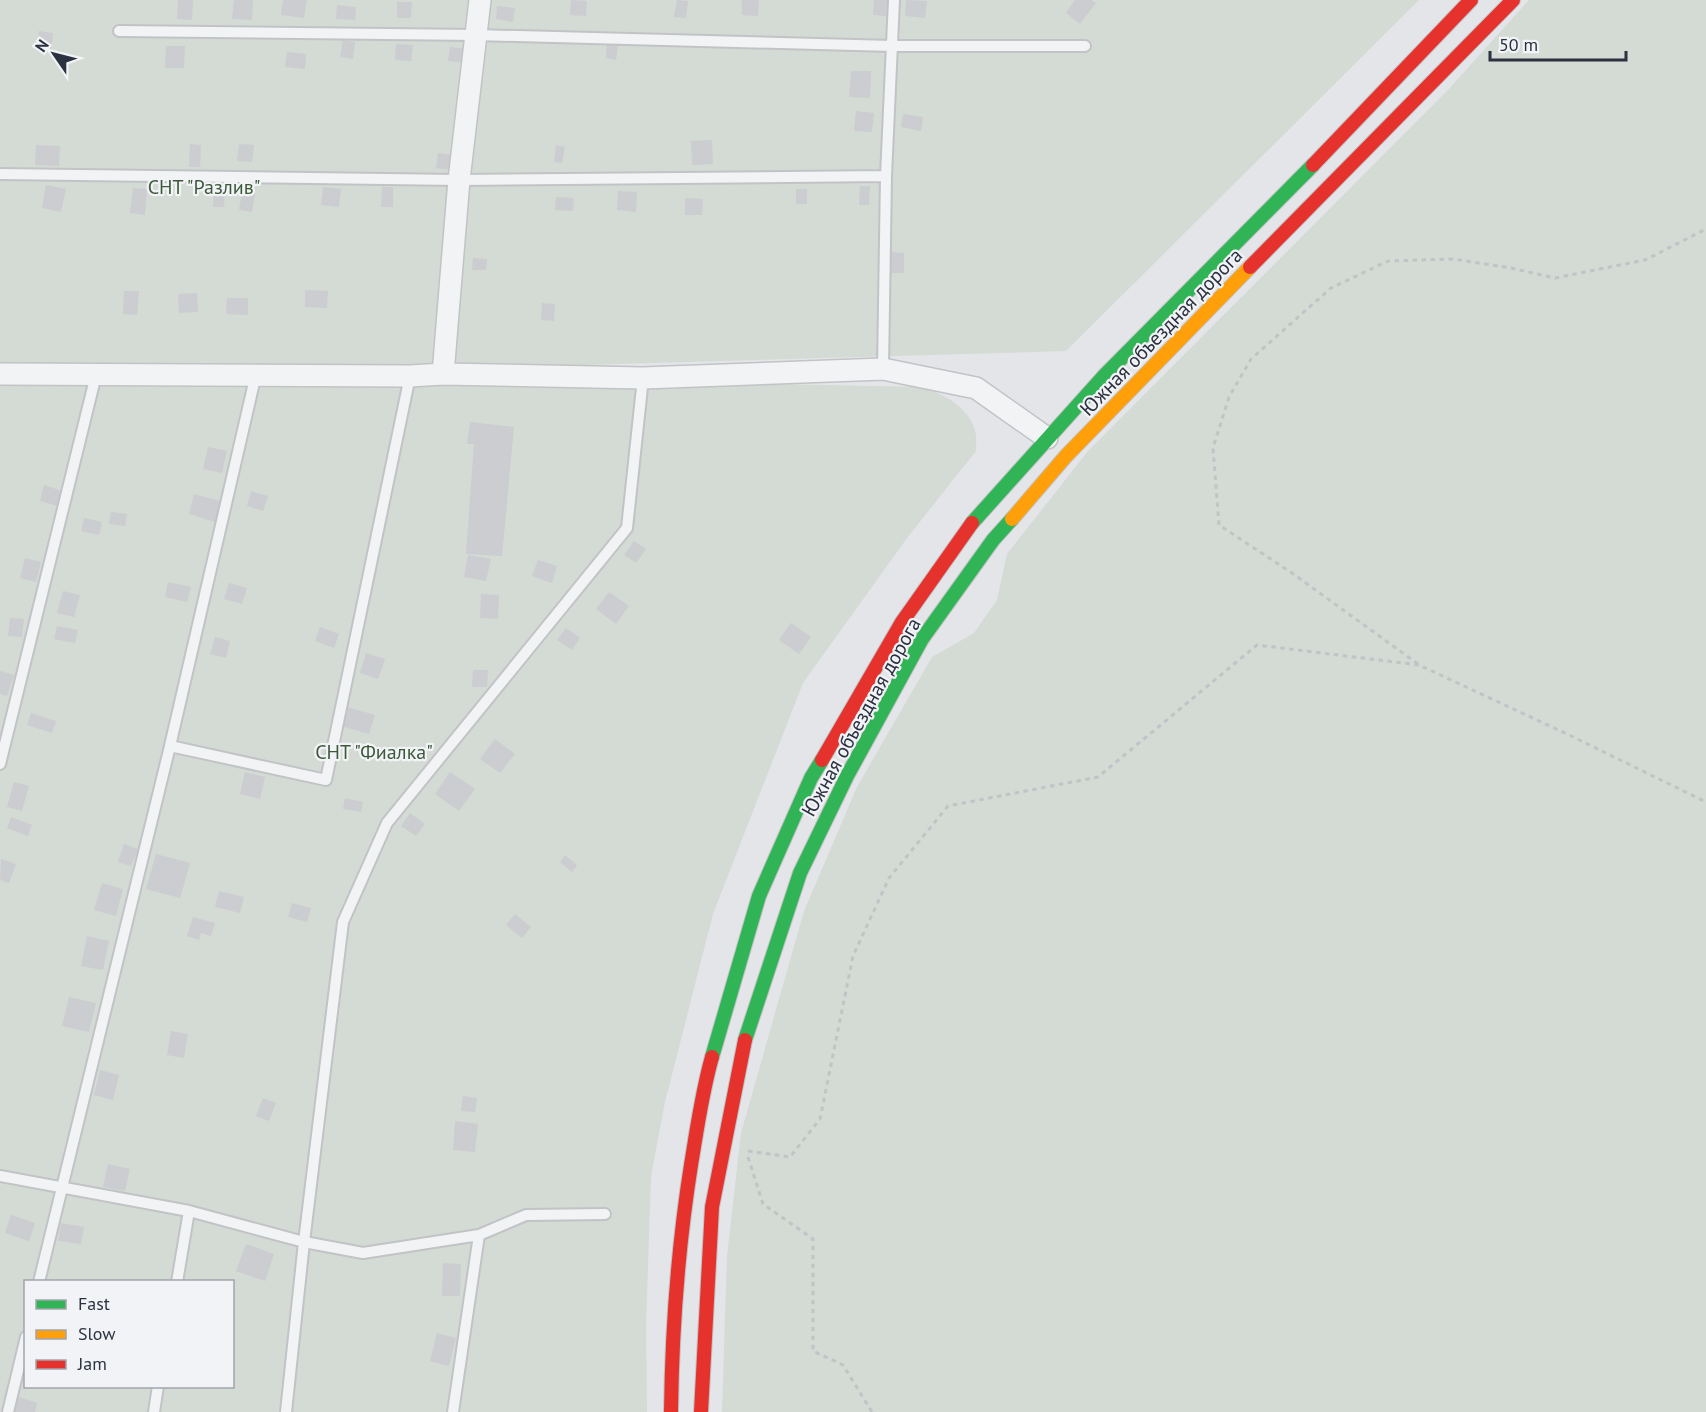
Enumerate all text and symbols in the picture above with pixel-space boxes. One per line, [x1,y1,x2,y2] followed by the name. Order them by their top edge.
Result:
[24,24,84,84] north arrow
[1490,24,1626,62] scale bar
[1499,33,1538,56] text: 50 m
[31,35,53,55] text: N
[148,174,260,200] park label: СНТ "Разлив"
[1074,243,1248,421] street label: Южная объездная дорога
[796,613,926,821] street label: Южная объездная дорога
[315,739,433,765] park label: СНТ "Фиалка"
[24,1280,234,1388] legend
[78,1292,110,1315] text: Fast
[78,1322,116,1345] text: Slow
[77,1352,107,1375] text: Jam

